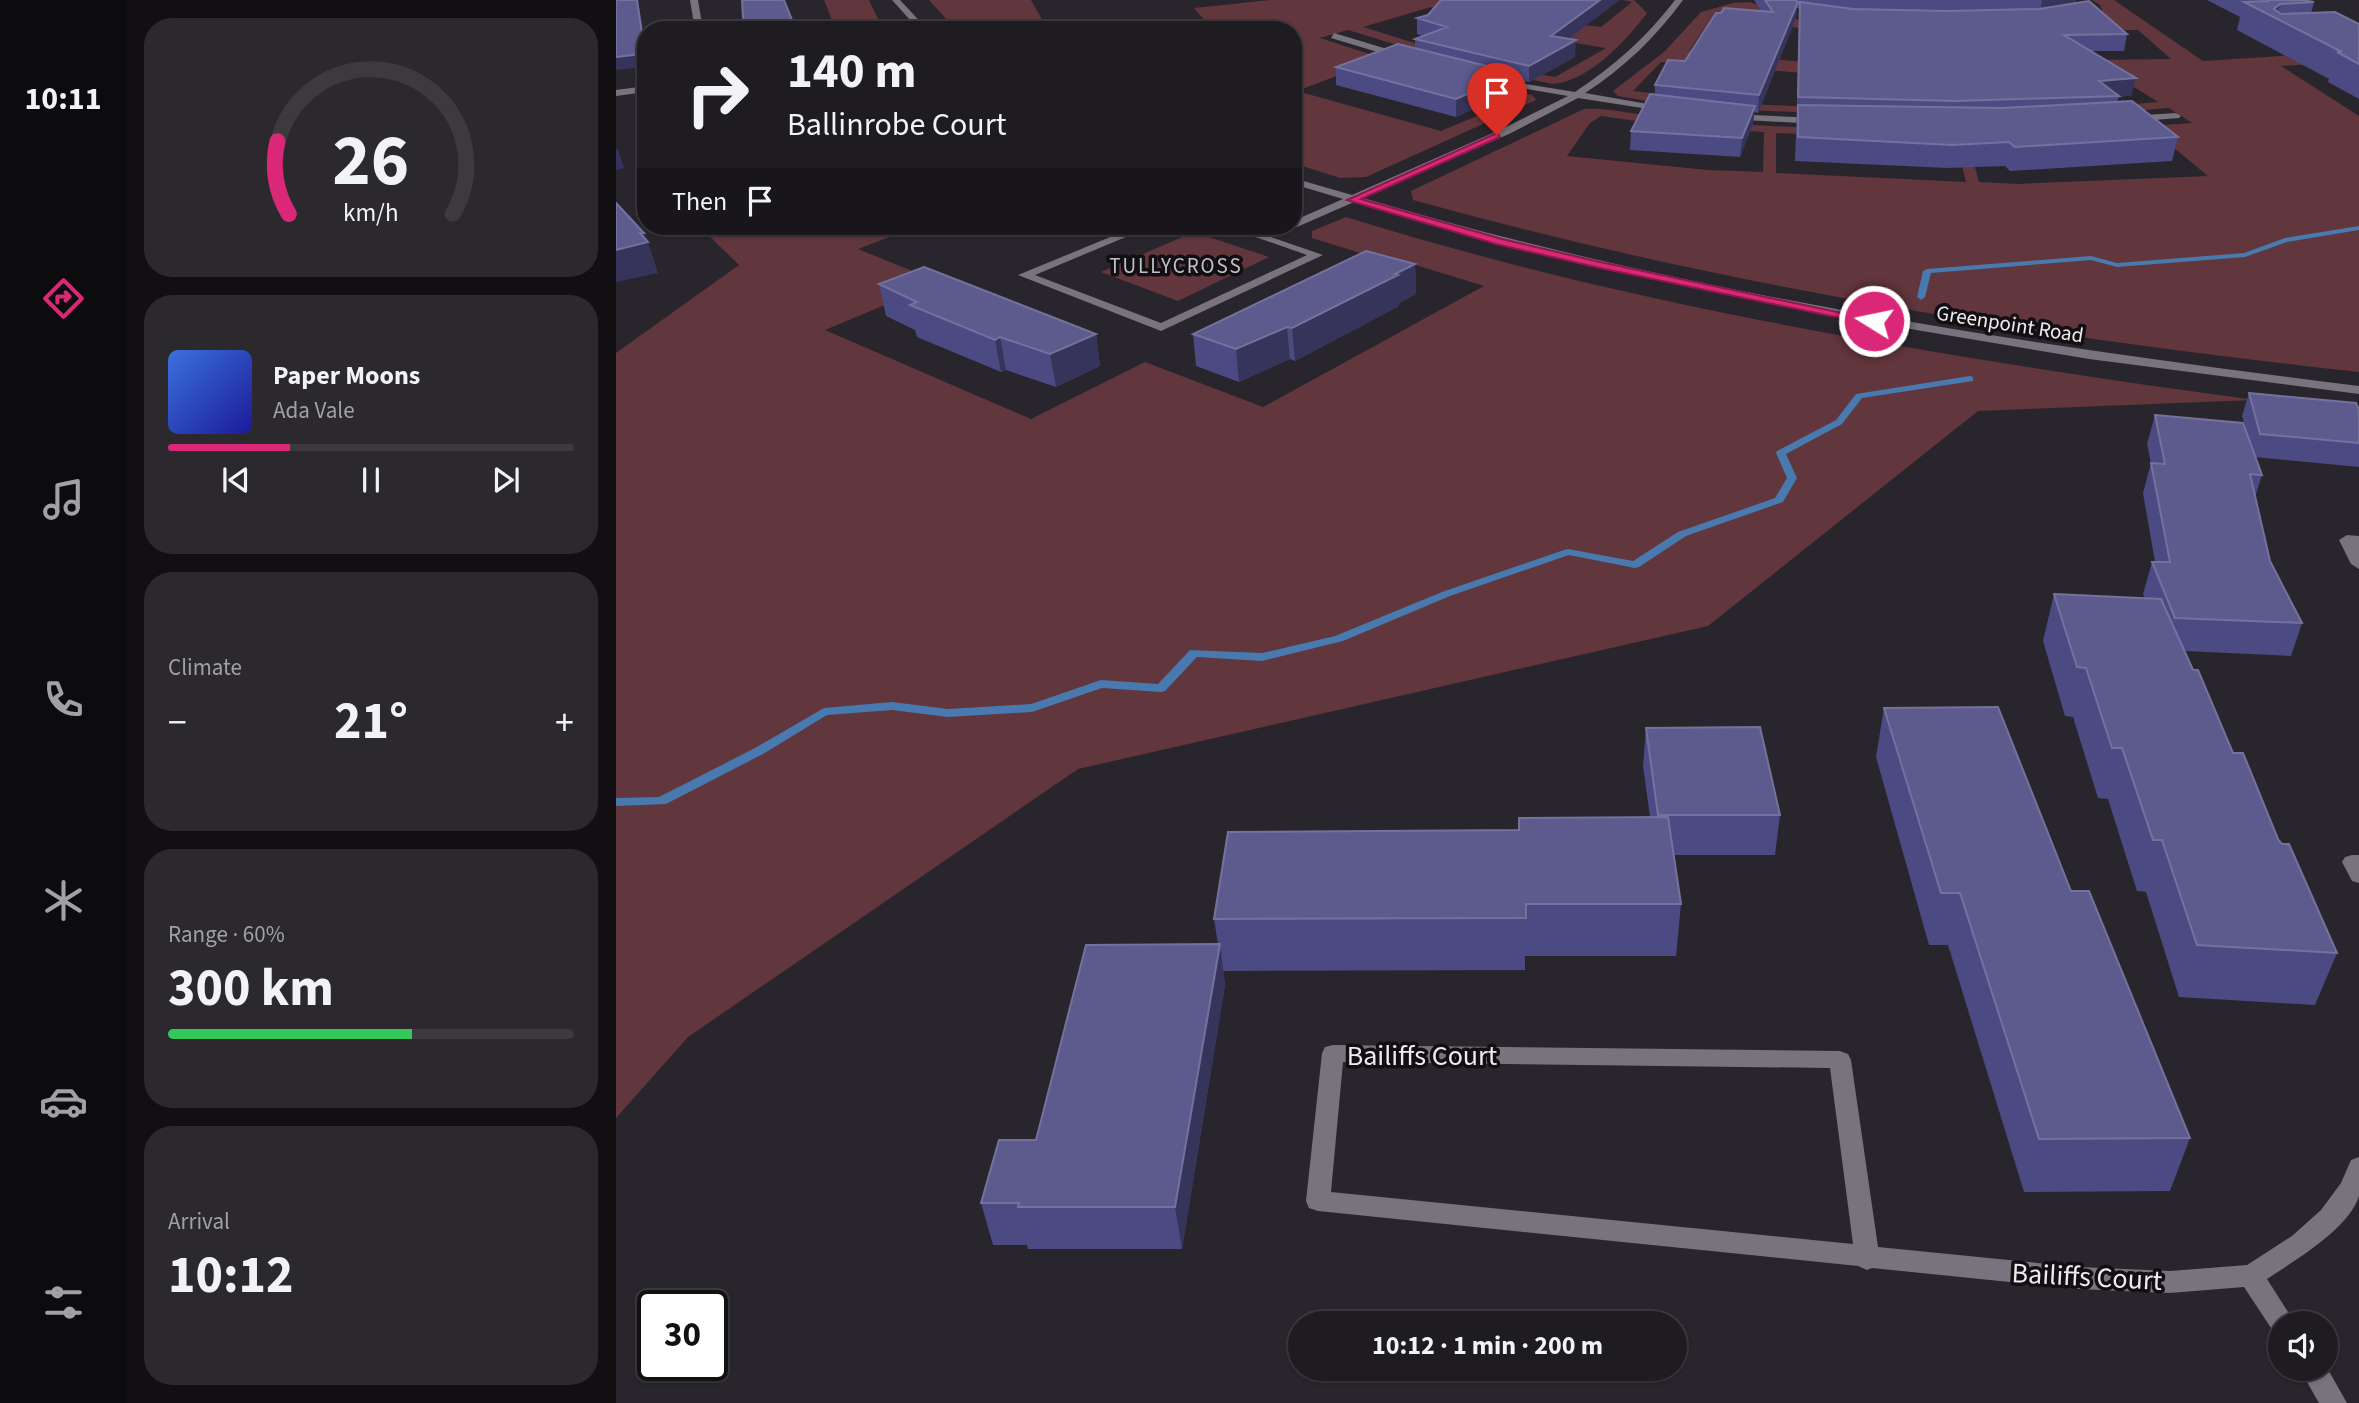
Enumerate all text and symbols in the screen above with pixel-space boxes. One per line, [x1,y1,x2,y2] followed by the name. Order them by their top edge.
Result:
[787,37,916,107] text: 140 m
[672,49,763,140] icon: right
[1467,63,1527,135] pin
[1478,74,1516,112] icon: arrive
[24,76,102,122] text: 10:11
[787,102,1007,148] text: Ballinrobe Court
[333,109,409,213] text: 26
[741,182,779,220] icon: arrive
[672,183,727,220] text: Then
[343,194,399,230] text: km/h
[1109,251,1243,281] district label: TULLYCROSS
[39,274,88,323] icon: directions
[1837,284,1911,358] position arrow
[1934,298,2086,350] street label: Greenpoint Road
[273,357,420,394] text: Paper Moons
[273,394,355,427] text: Ada Vale
[217,461,255,499] icon: previous
[352,461,390,499] icon: pause
[487,461,525,499] icon: next
[39,475,88,524] icon: music
[168,651,242,684] text: Climate
[39,675,88,724] icon: phone
[334,685,408,759] text: 21°
[168,696,187,750] text: −
[555,696,574,750] text: +
[39,876,88,925] icon: climate
[168,918,285,951] text: Range · 60%
[168,952,334,1026] text: 300 km
[1347,1036,1498,1076] street label: Bailiffs Court
[39,1077,88,1126] icon: car
[168,1205,230,1238] text: Arrival
[168,1239,293,1313] text: 10:12
[2011,1253,2164,1301] street label: Bailiffs Court
[39,1278,88,1327] icon: filters
[637,1290,728,1381] speed limit sign: 30
[2268,1311,2338,1381] map controls
[2268,1311,2338,1381] button: sound
[1372,1327,1603,1364] text: 10:12 · 1 min · 200 m

